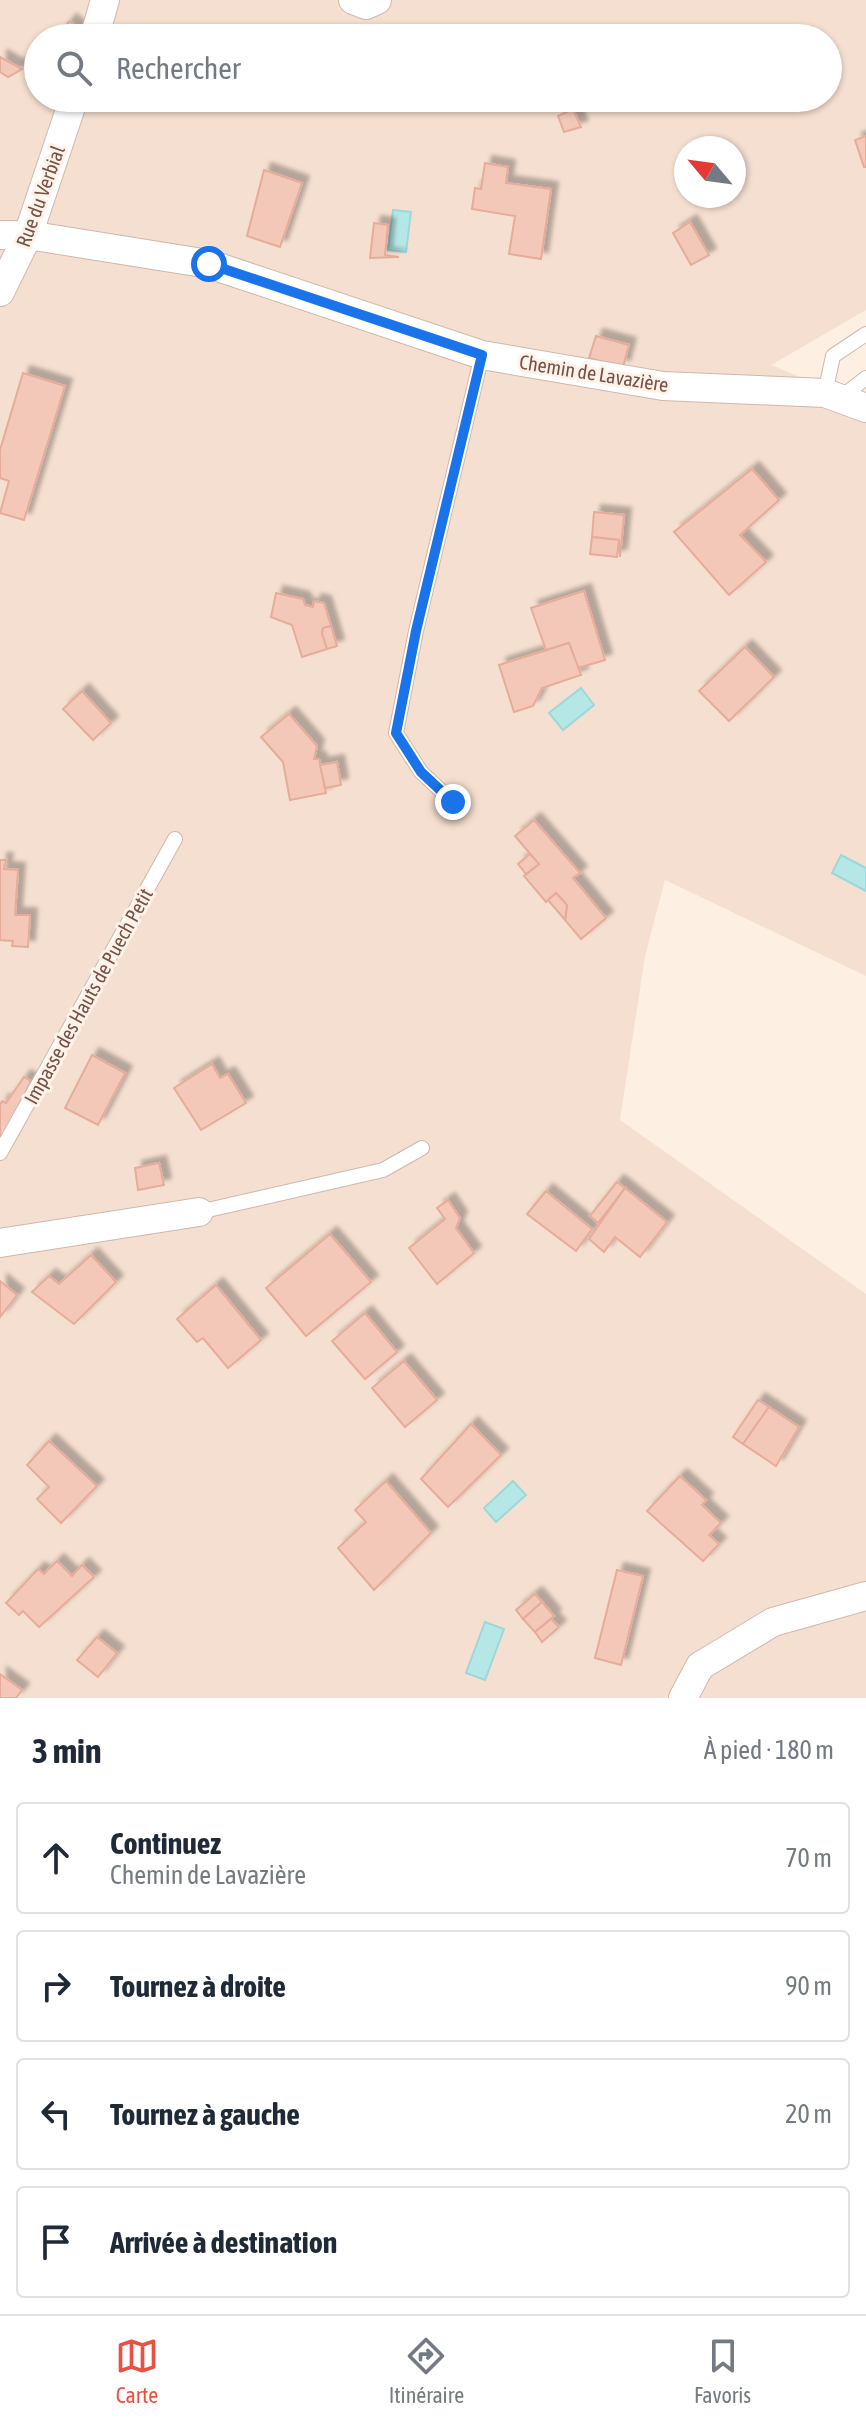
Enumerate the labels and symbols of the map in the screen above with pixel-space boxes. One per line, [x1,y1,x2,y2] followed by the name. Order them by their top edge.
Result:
[674,136,746,208] north arrow
[11,142,69,250] street label: Rue du Verbial
[191,246,227,282] route start
[518,350,670,396] street label: Chemin de Lavazière
[435,784,471,820] route end
[19,884,157,1108] street label: Impasse des Hauts de Puech Petit

